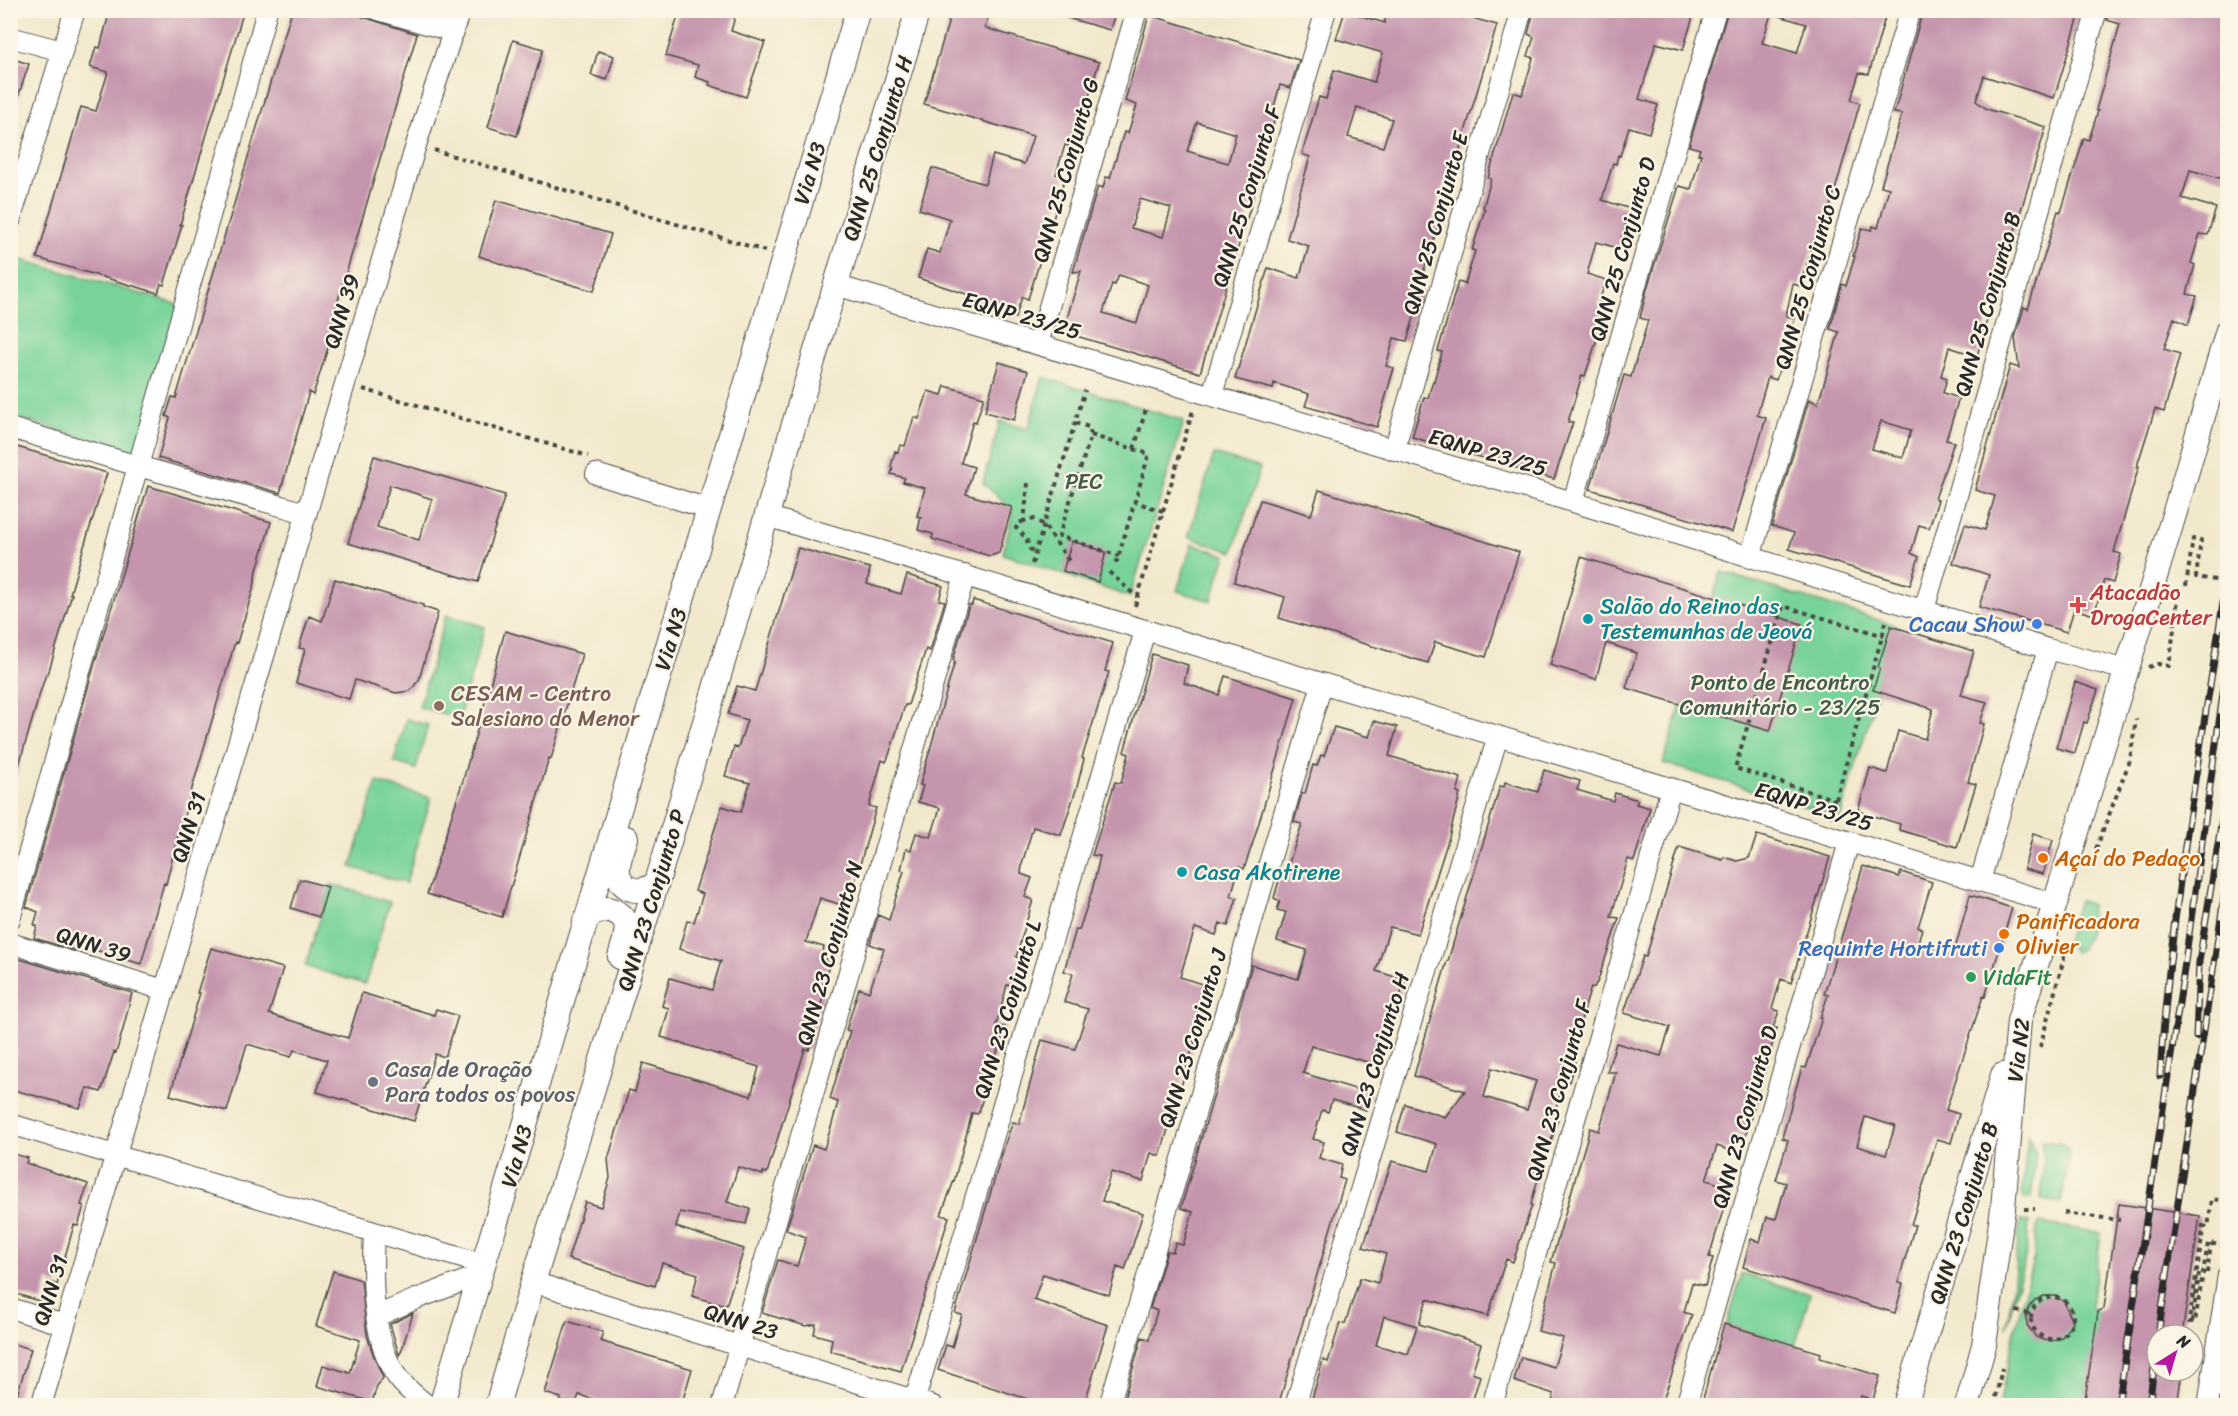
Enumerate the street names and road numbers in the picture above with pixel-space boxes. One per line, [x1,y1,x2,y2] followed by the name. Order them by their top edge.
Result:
[831,50,924,246] street label: QNN 25 Conjunto H
[1021,73,1111,267] street label: QNN 25 Conjunto G
[1200,99,1293,292] street label: QNN 25 Conjunto F
[1391,125,1481,319] street label: QNN 25 Conjunto E
[782,137,837,209] street label: Via N3
[1578,152,1668,346] street label: QNN 25 Conjunto D
[1762,180,1853,374] street label: QNN 25 Conjunto C
[1942,207,2033,401] street label: QNN 25 Conjunto B
[312,269,371,353] street label: QNN 39
[958,280,1086,351] street label: EQNP 23/25
[1424,417,1552,488] street label: EQNP 23/25
[643,603,698,675] street label: Via N3
[1750,770,1878,843] street label: EQNP 23/25
[159,787,218,867] street label: QNN 31
[605,804,698,996] street label: QNN 23 Conjunto P
[784,856,874,1050] street label: QNN 23 Conjunto N
[962,914,1053,1104] street label: QNN 23 Conjunto L
[52,915,136,974] street label: QNN 39
[1147,943,1238,1133] street label: QNN 23 Conjunto J
[1328,967,1421,1161] street label: QNN 23 Conjunto H
[1514,994,1603,1186] street label: QNN 23 Conjunto F
[1995,1016,2042,1084] street label: Via N2
[1700,1020,1789,1213] street label: QNN 23 Conjunto D
[1917,1117,2010,1309] street label: QNN 23 Conjunto B
[489,1120,544,1192] street label: Via N3
[21,1250,80,1330] street label: QNN 31
[699,1292,783,1351] street label: QNN 23

